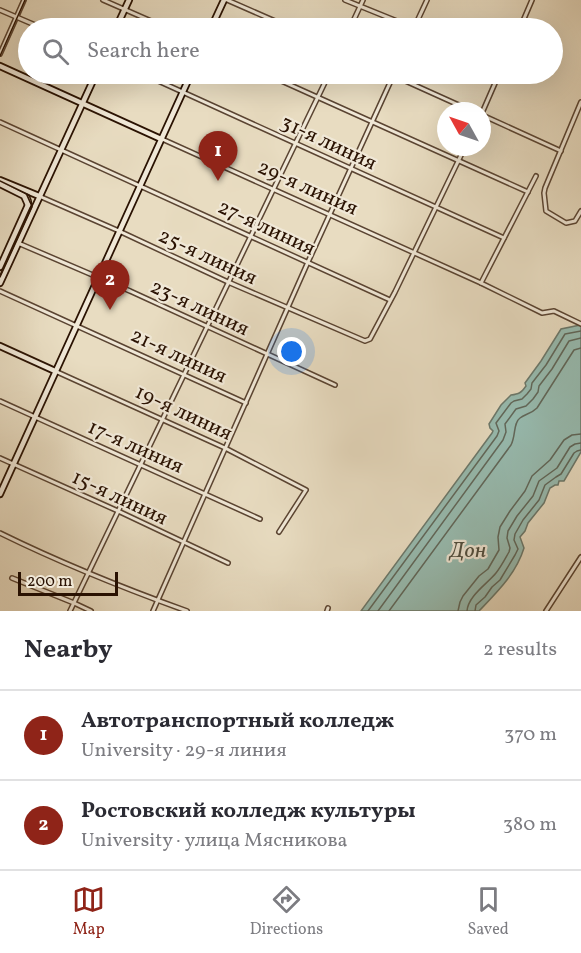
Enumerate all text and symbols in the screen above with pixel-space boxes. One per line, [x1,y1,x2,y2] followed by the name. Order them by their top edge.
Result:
[18,18,563,84] search box
[39,35,72,68] icon: search
[87,36,200,67] text: Search here
[437,102,491,156] north arrow
[276,108,381,178] street label: 31-я линия
[198,132,238,181] pin: 1
[252,153,362,223] street label: 29-я линия
[213,193,320,264] street label: 27-я линия
[153,222,262,293] street label: 25-я линия
[90,260,130,310] pin: 2
[145,273,254,344] street label: 23-я линия
[125,321,231,391] street label: 21-я линия
[277,337,306,366] your location
[130,378,237,449] street label: 19-я линия
[83,413,188,481] street label: 17-я линия
[67,463,172,533] street label: 15-я линия
[448,536,486,567] water label: Дон
[18,569,118,596] scale bar
[27,571,72,593] text: 200 m
[24,632,113,668] text: Nearby
[483,636,557,664] text: 2 results
[81,706,394,737] text: Автотранспортный колледж
[39,721,48,749] text: 1
[504,721,557,749] text: 370 m
[81,737,287,765] text: University · 29-я линия
[81,796,416,827] text: Ростовский колледж культуры
[38,811,49,839] text: 2
[503,811,557,839] text: 380 m
[81,827,348,855] text: University · улица Мясникова
[72,883,105,941] tab: Map
[250,883,323,941] tab: Directions
[468,883,509,941] tab: Saved

